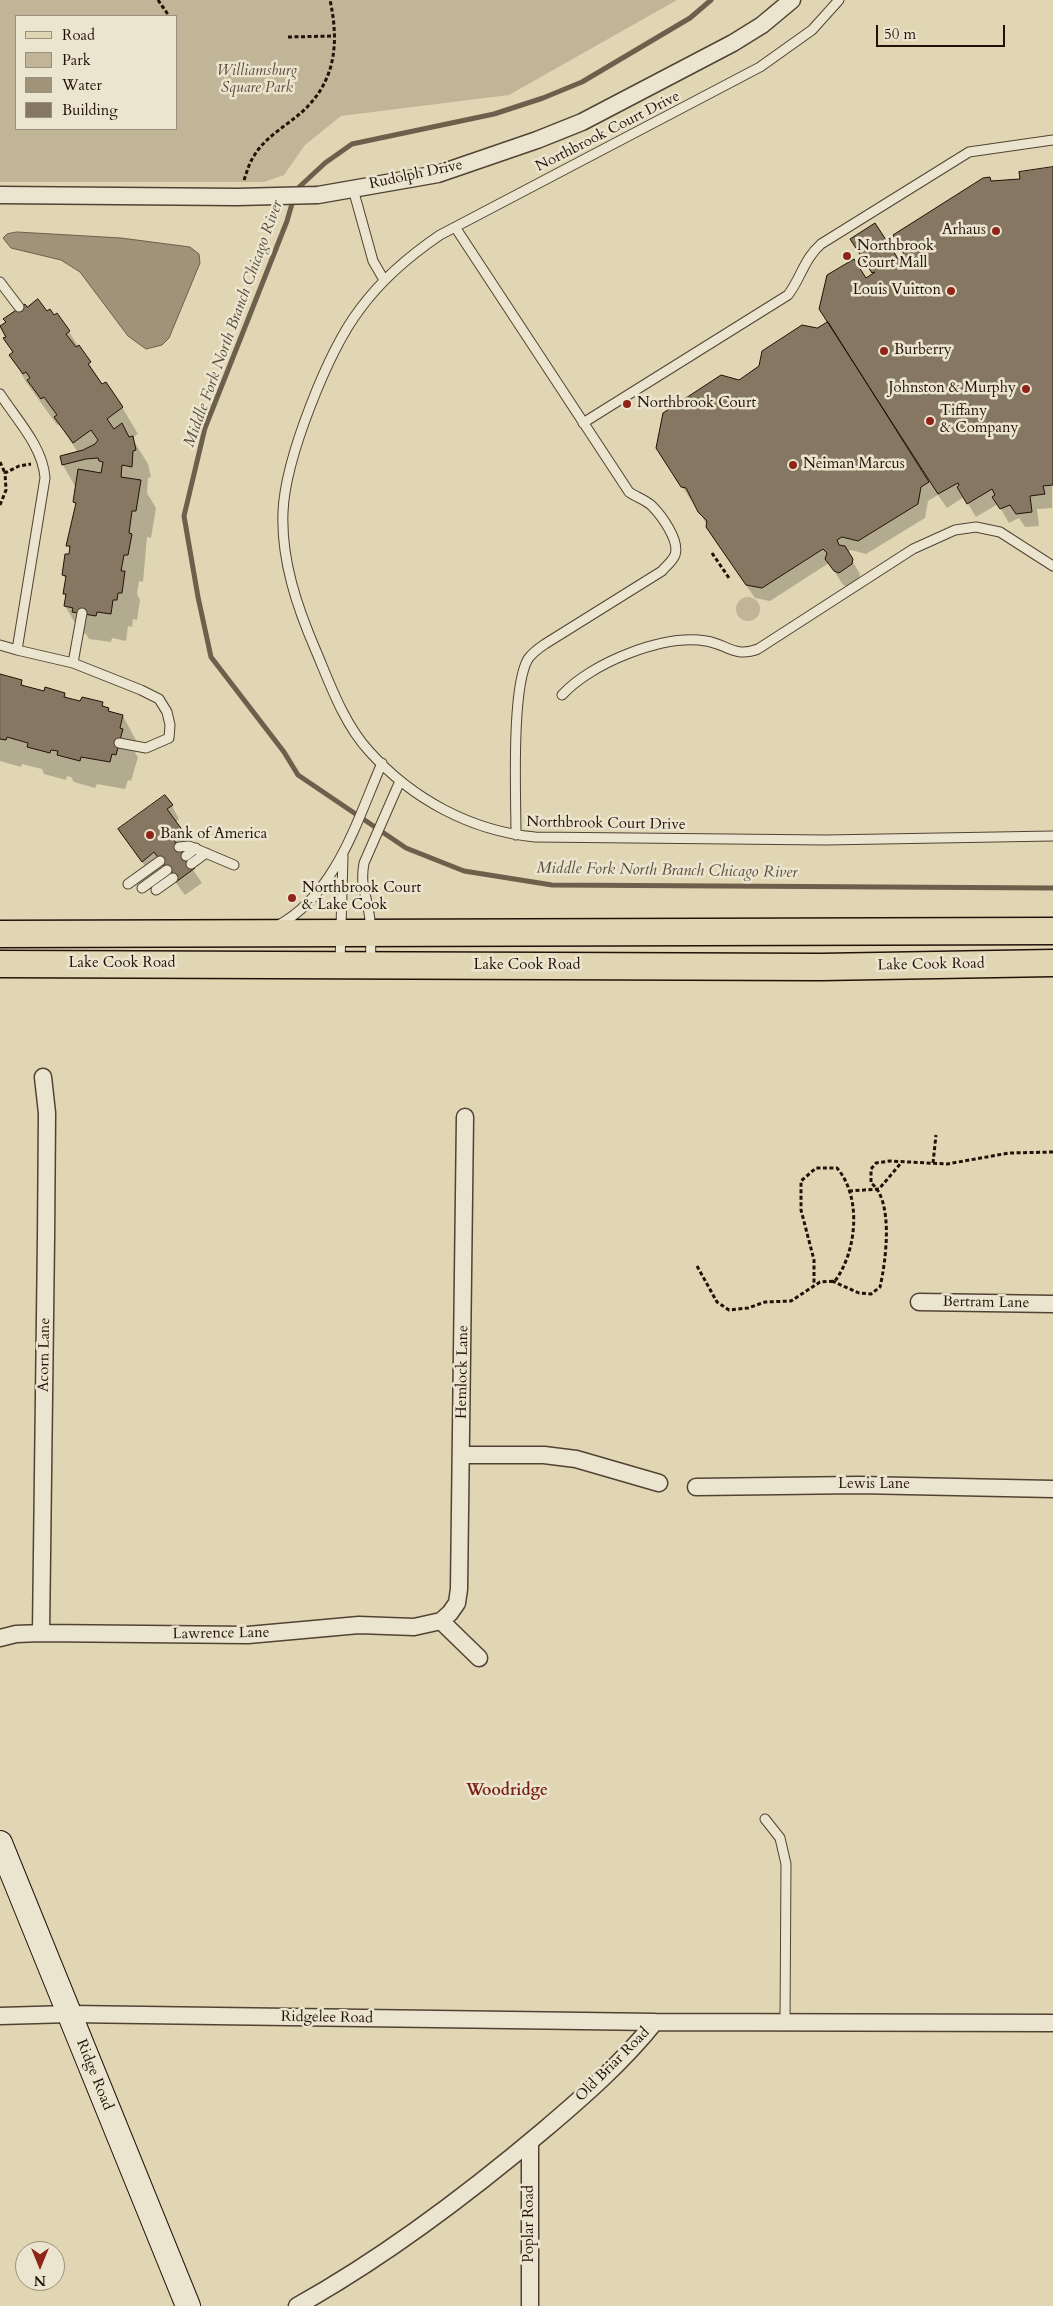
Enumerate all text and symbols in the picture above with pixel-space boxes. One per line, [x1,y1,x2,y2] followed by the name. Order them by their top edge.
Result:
[15,15,178,130] legend
[878,15,1007,47] scale bar
[884,24,916,44] text: 50 m
[62,25,95,45] text: Road
[62,50,91,70] text: Park
[217,63,297,98] park label: Williamsburg Square Park
[62,75,102,95] text: Water
[533,88,683,176] street label: Northbrook Court Drive
[62,100,118,120] text: Building
[368,156,464,194] street label: Rudolph Drive
[180,198,288,450] water label: Middle Fork North Branch Chicago River
[942,222,986,240] place label: Arhaus
[990,225,1002,237] marker: Arhaus
[857,238,934,273] place label: Northbrook Court Mall
[841,250,853,262] marker: Northbrook Court Mall
[853,282,941,300] place label: Louis Vuitton
[945,285,957,297] marker: Louis Vuitton
[894,342,952,360] place label: Burberry
[878,345,890,357] marker: Burberry
[888,380,1016,398] place label: Johnston & Murphy
[1020,383,1032,395] marker: Johnston & Murphy
[637,395,756,413] place label: Northbrook Court
[621,398,633,410] marker: Northbrook Court
[940,403,1018,438] place label: Tiffany & Company
[924,415,936,427] marker: Tiffany & Company
[803,456,905,474] place label: Neiman Marcus
[787,459,799,471] marker: Neiman Marcus
[526,814,686,834] street label: Northbrook Court Drive
[160,826,267,844] place label: Bank of America
[144,829,156,841] marker: Bank of America
[536,859,798,883] water label: Middle Fork North Branch Chicago River
[302,880,421,915] place label: Northbrook Court & Lake Cook
[286,892,298,904] marker: Northbrook Court & Lake Cook
[68,955,176,973] street label: Lake Cook Road
[877,955,985,975] street label: Lake Cook Road
[473,957,581,975] street label: Lake Cook Road
[942,1293,1030,1313] street label: Bertram Lane
[35,1318,55,1392] street label: Acorn Lane
[453,1325,473,1419] street label: Hemlock Lane
[838,1476,910,1494] street label: Lewis Lane
[172,1624,270,1644] street label: Lawrence Lane
[466,1781,548,1801] district label: Woodridge
[281,2008,373,2028] street label: Ridgelee Road
[572,2024,654,2106] street label: Old Briar Road
[72,2037,116,2113] street label: Ridge Road
[521,2185,539,2263] street label: Poplar Road
[15,2241,65,2291] north arrow
[34,2271,46,2290] text: N

